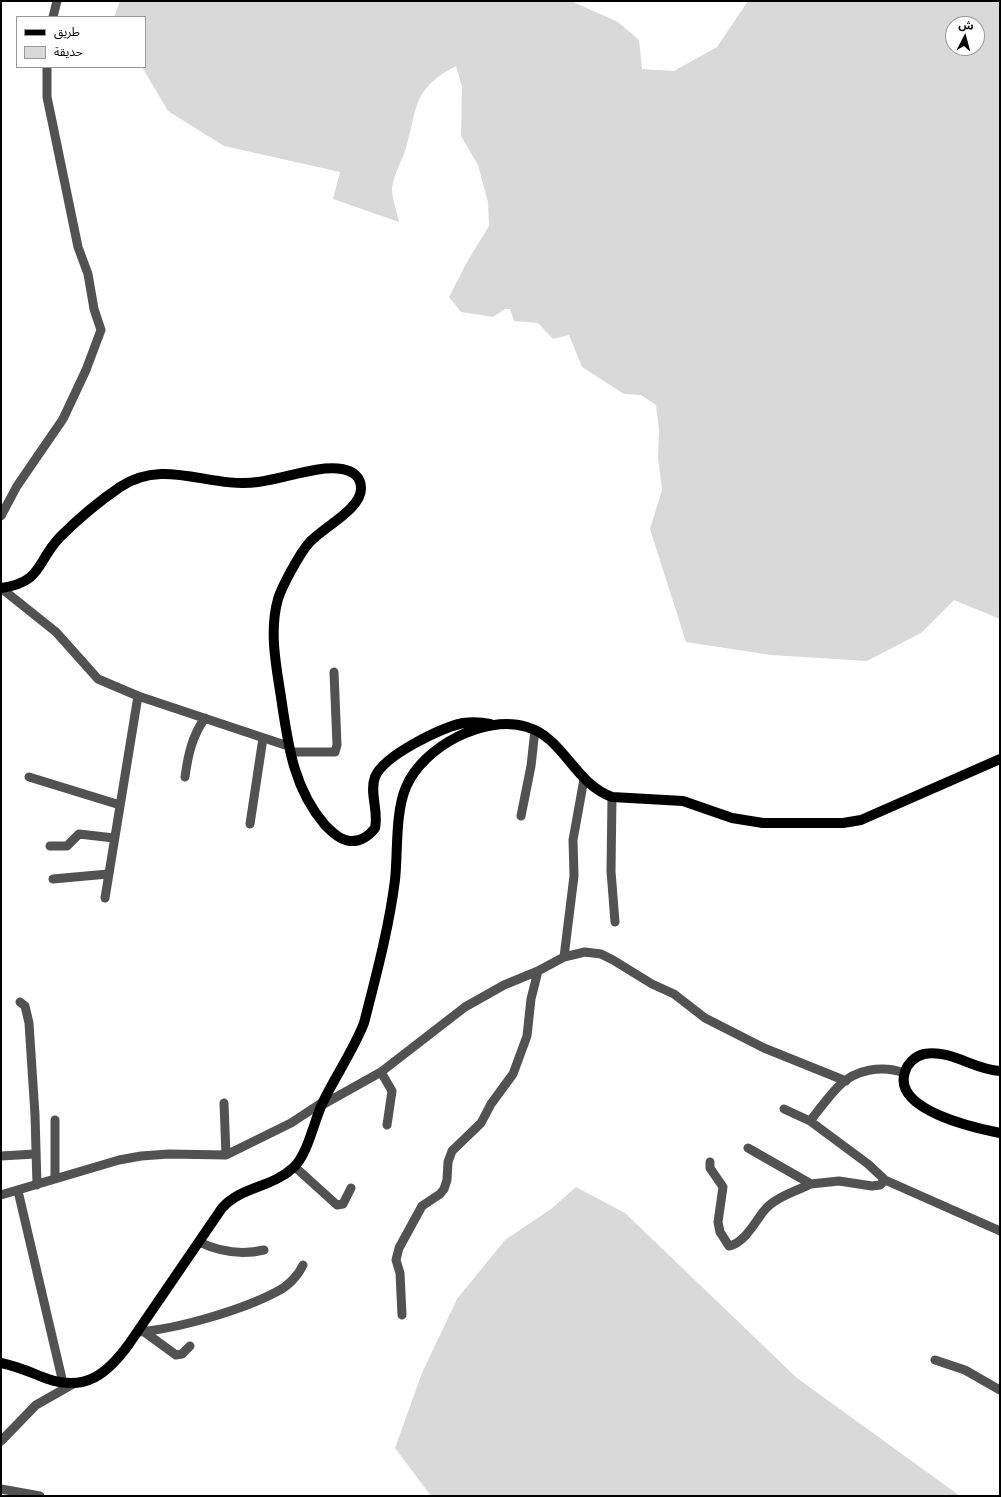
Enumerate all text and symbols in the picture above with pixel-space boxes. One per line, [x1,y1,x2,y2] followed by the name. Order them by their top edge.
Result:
[16,16,146,68] legend
[945,16,985,56] north arrow
[958,17,974,32] text: ش
[54,24,80,38] text: طريق
[54,44,83,58] text: حديقة

